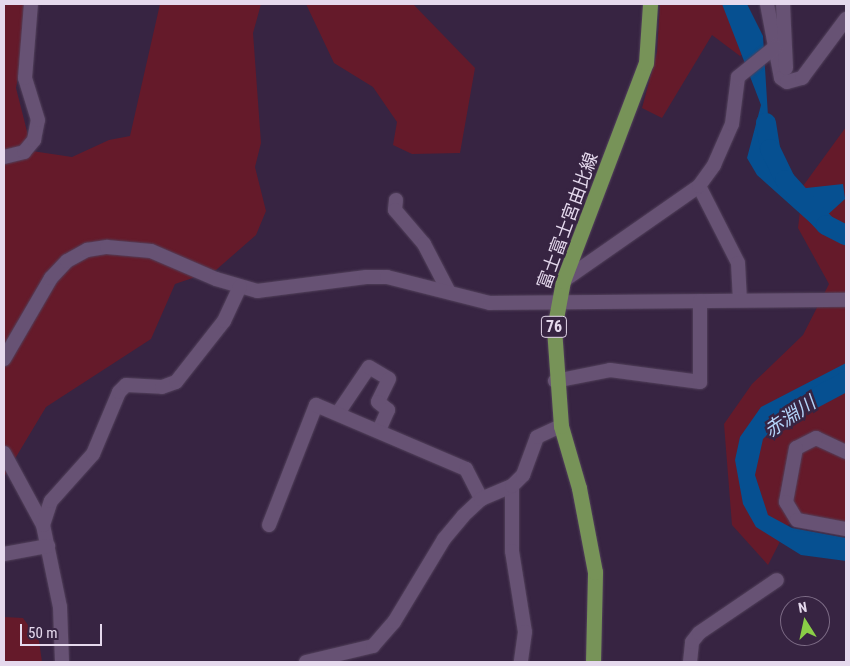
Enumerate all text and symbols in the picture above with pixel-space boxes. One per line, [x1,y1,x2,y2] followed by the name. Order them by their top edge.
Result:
[533,150,603,292] street label: 富士富士宮由比線
[540,314,568,341] road number: 76
[760,392,820,442] water label: 赤淵川
[780,596,830,646] north arrow
[797,599,808,616] text: N
[22,614,105,646] scale bar
[28,624,58,642] text: 50 m

